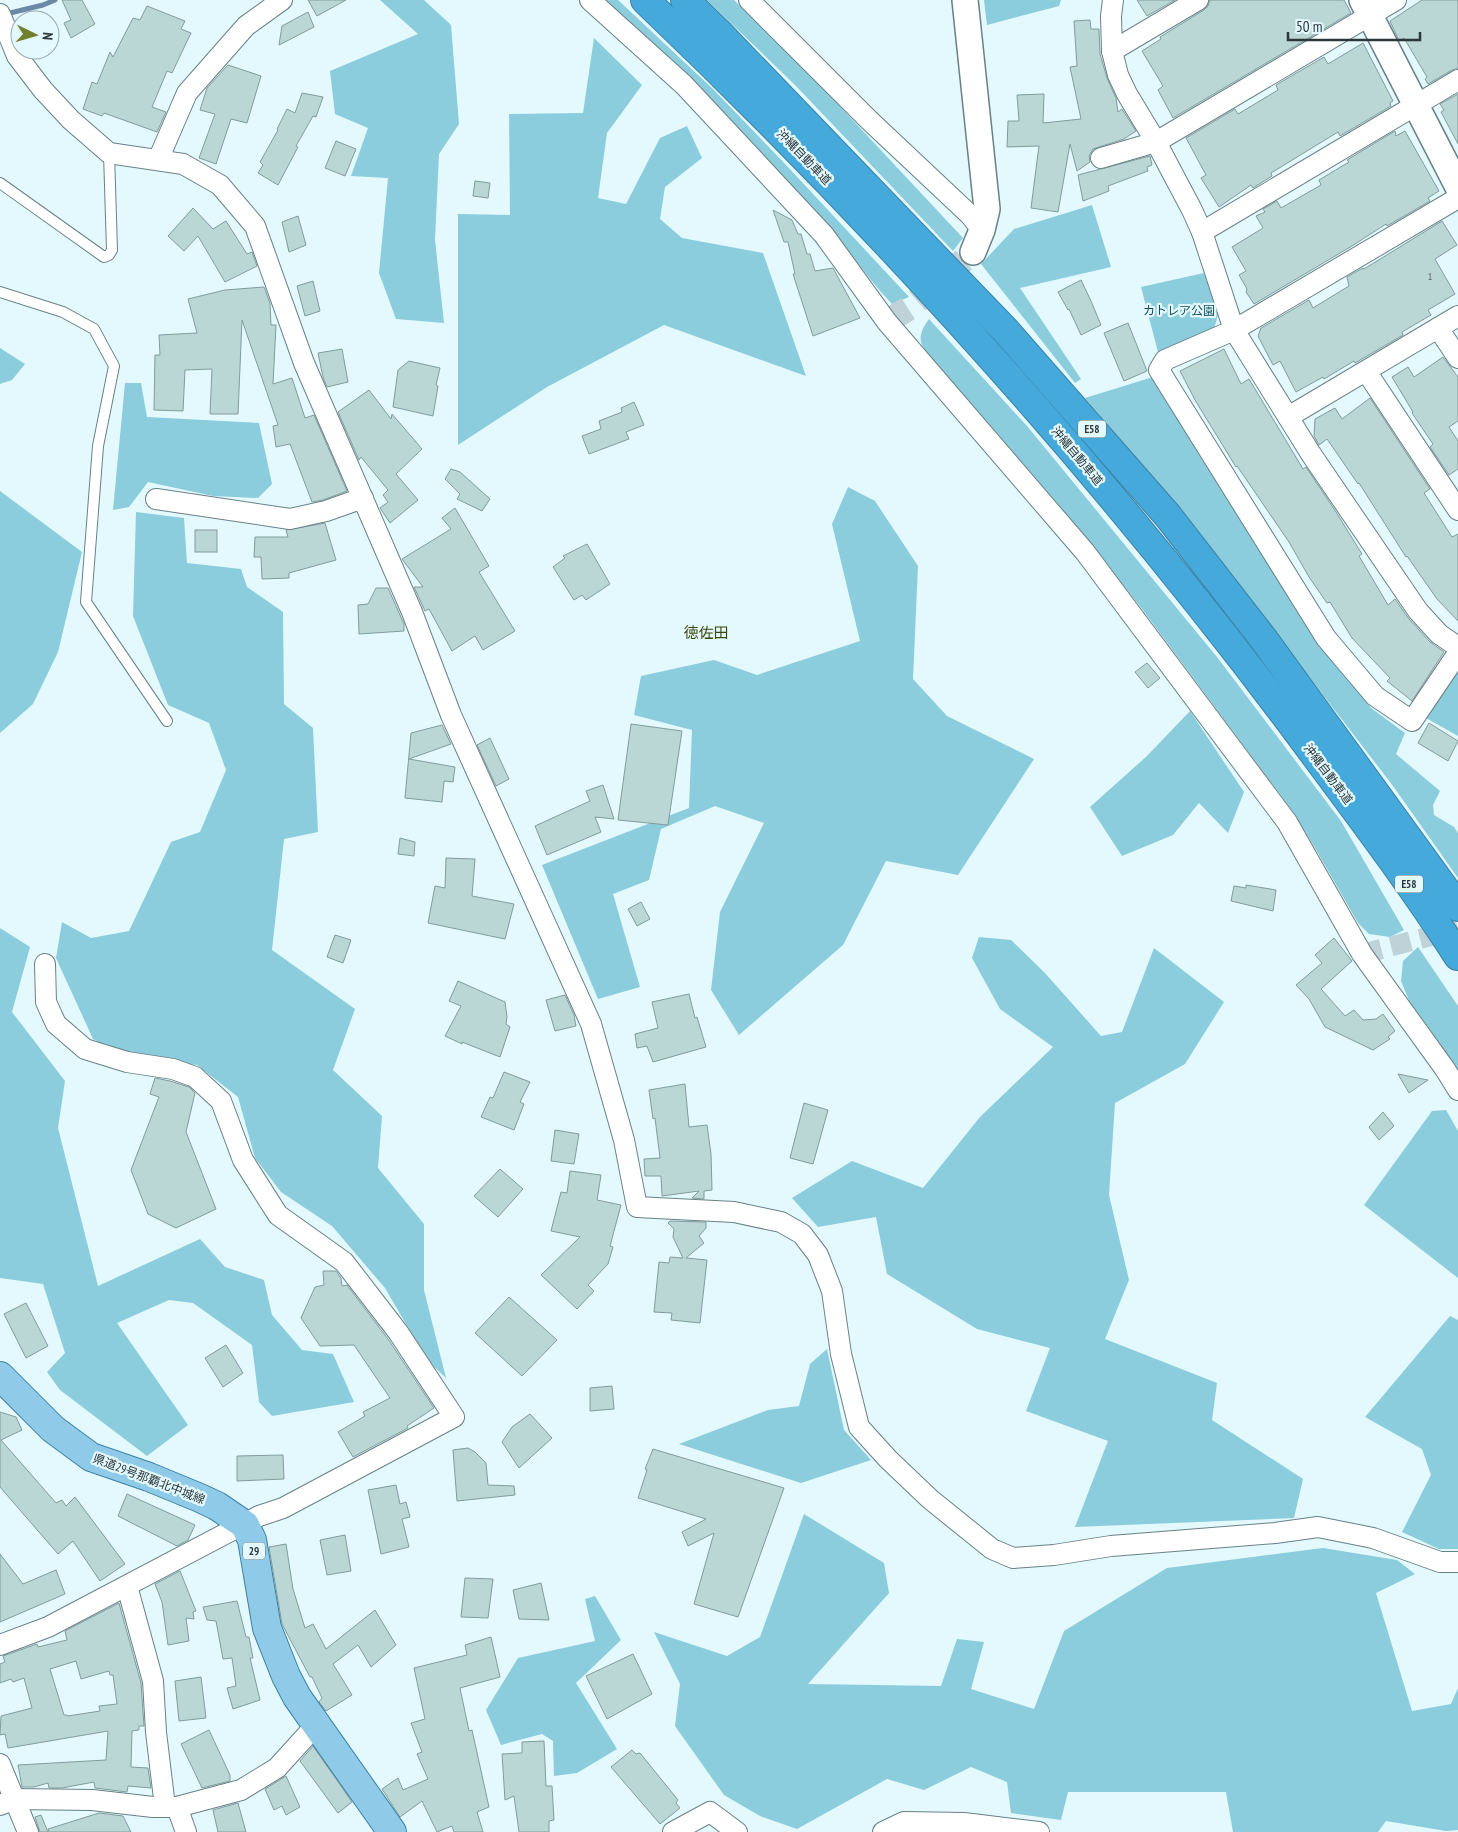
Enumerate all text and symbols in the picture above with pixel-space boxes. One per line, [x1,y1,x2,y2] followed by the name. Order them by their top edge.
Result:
[10,10,60,60] north arrow
[1288,10,1420,42] scale bar
[1296,17,1322,36] text: 50 m
[39,32,57,41] text: N
[774,126,835,188] street label: 沖縄自動車道
[1428,270,1432,283] house number: 1
[1143,303,1215,318] park label: カトレア公園
[1078,420,1106,438] road number: E58
[1048,423,1106,488] street label: 沖縄自動車道
[683,623,729,642] district label: 徳佐田
[1301,740,1356,807] street label: 沖縄自動車道
[1395,876,1423,892] road number: E58
[91,1450,207,1507] street label: 県道29号那覇北中城線
[243,1542,265,1560] road number: 29

